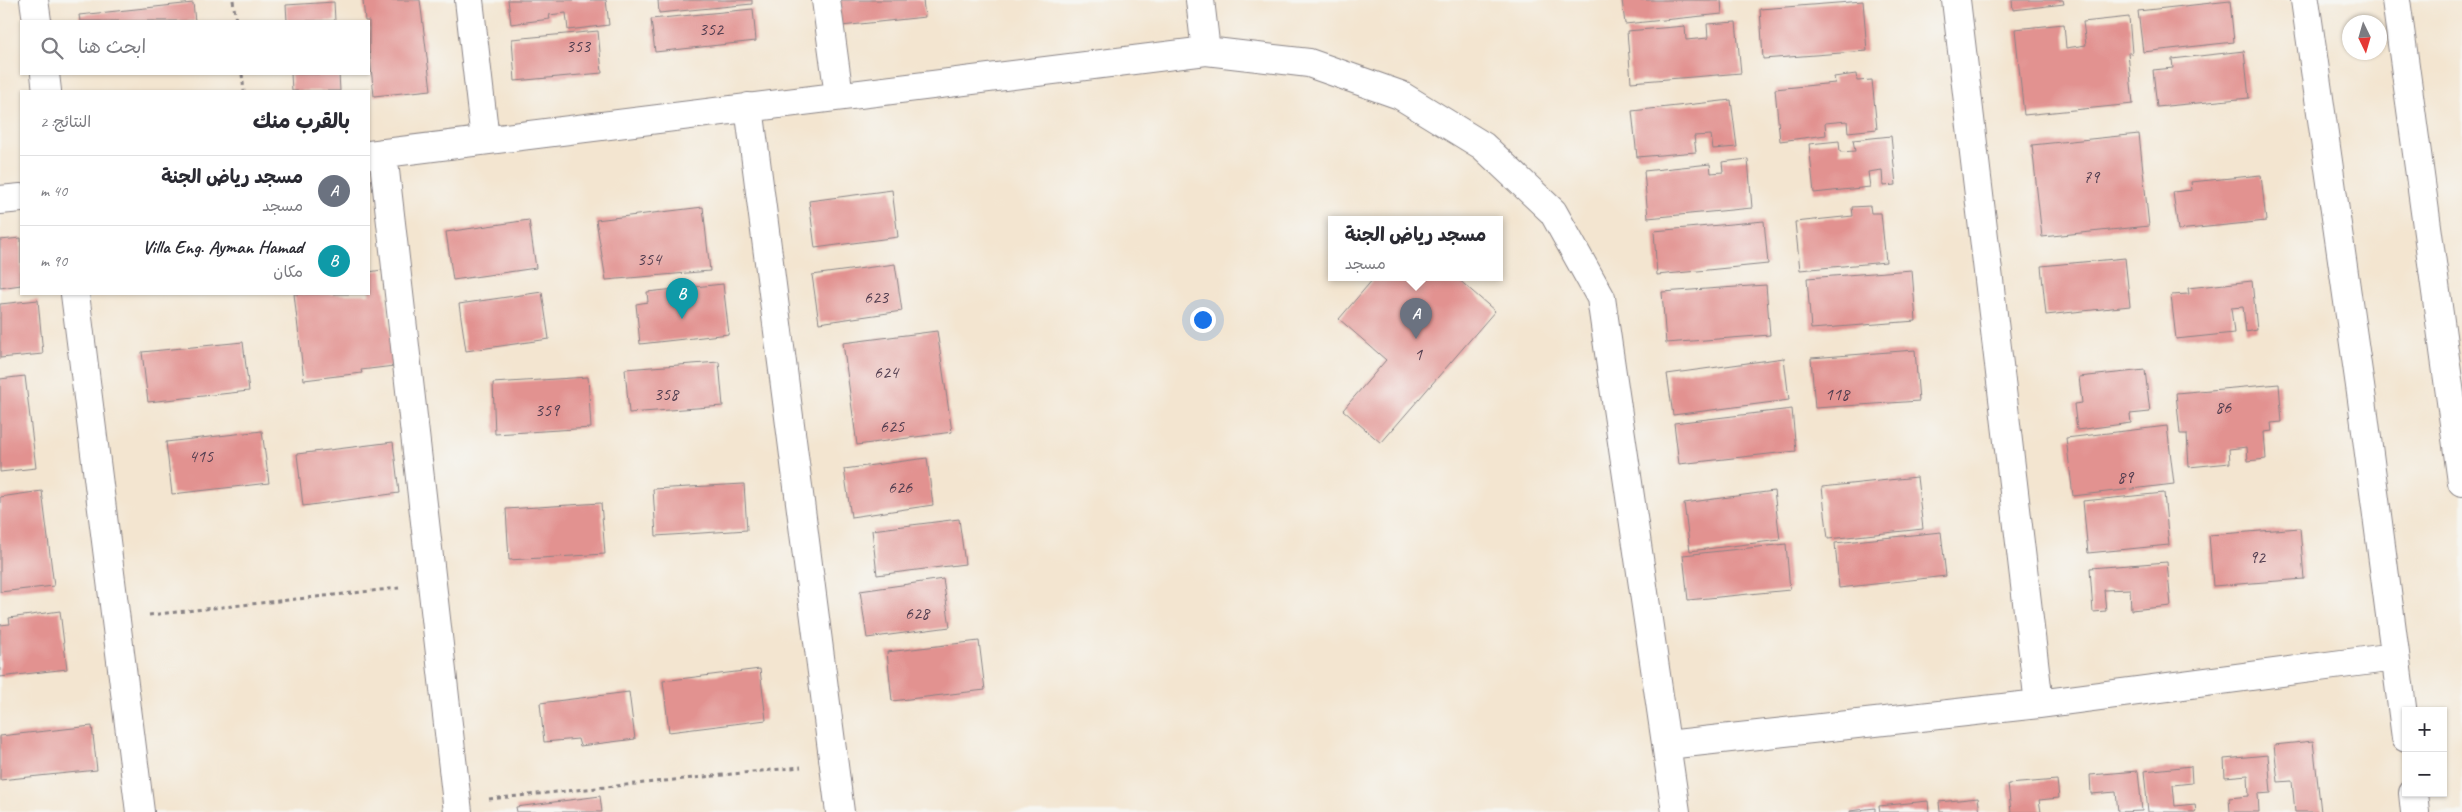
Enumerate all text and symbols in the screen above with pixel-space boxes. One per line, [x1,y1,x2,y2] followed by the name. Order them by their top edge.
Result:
[2342,15,2387,60] north arrow
[699,18,725,40] house number: 352
[20,20,370,75] search box
[38,34,66,62] icon: search
[78,35,146,59] text: ابحث هنا
[566,35,592,57] house number: 353
[253,108,350,134] text: بالقرب منك
[40,112,91,132] text: النتائج: 2
[161,165,303,189] text: مسجد رياض الجنة
[2083,166,2101,188] house number: 79
[40,181,67,201] text: 40 m
[330,181,338,201] text: A
[262,196,303,216] text: مسجد
[1328,216,1503,281] popup
[1345,223,1486,247] text: مسجد رياض الجنة
[142,235,303,259] text: Villa Eng. Ayman Hamad
[637,248,663,270] house number: 354
[40,251,67,271] text: 90 m
[330,251,338,271] text: B
[1345,254,1386,274] text: مسجد
[273,262,303,282] text: مكان
[666,278,698,319] pin: B
[864,286,890,308] house number: 623
[1400,298,1432,339] pin: A
[1190,307,1216,333] your location
[1414,343,1423,365] house number: 1
[874,361,900,383] house number: 624
[654,383,680,405] house number: 358
[1825,383,1851,405] house number: 118
[2215,396,2232,418] house number: 86
[535,399,561,421] house number: 359
[880,415,905,437] house number: 625
[189,445,214,467] house number: 415
[2117,466,2135,488] house number: 89
[888,476,913,498] house number: 626
[2249,546,2267,568] house number: 92
[905,602,931,624] house number: 628
[2402,707,2447,797] map controls
[2402,707,2447,752] button: +
[2402,752,2447,797] button: −

